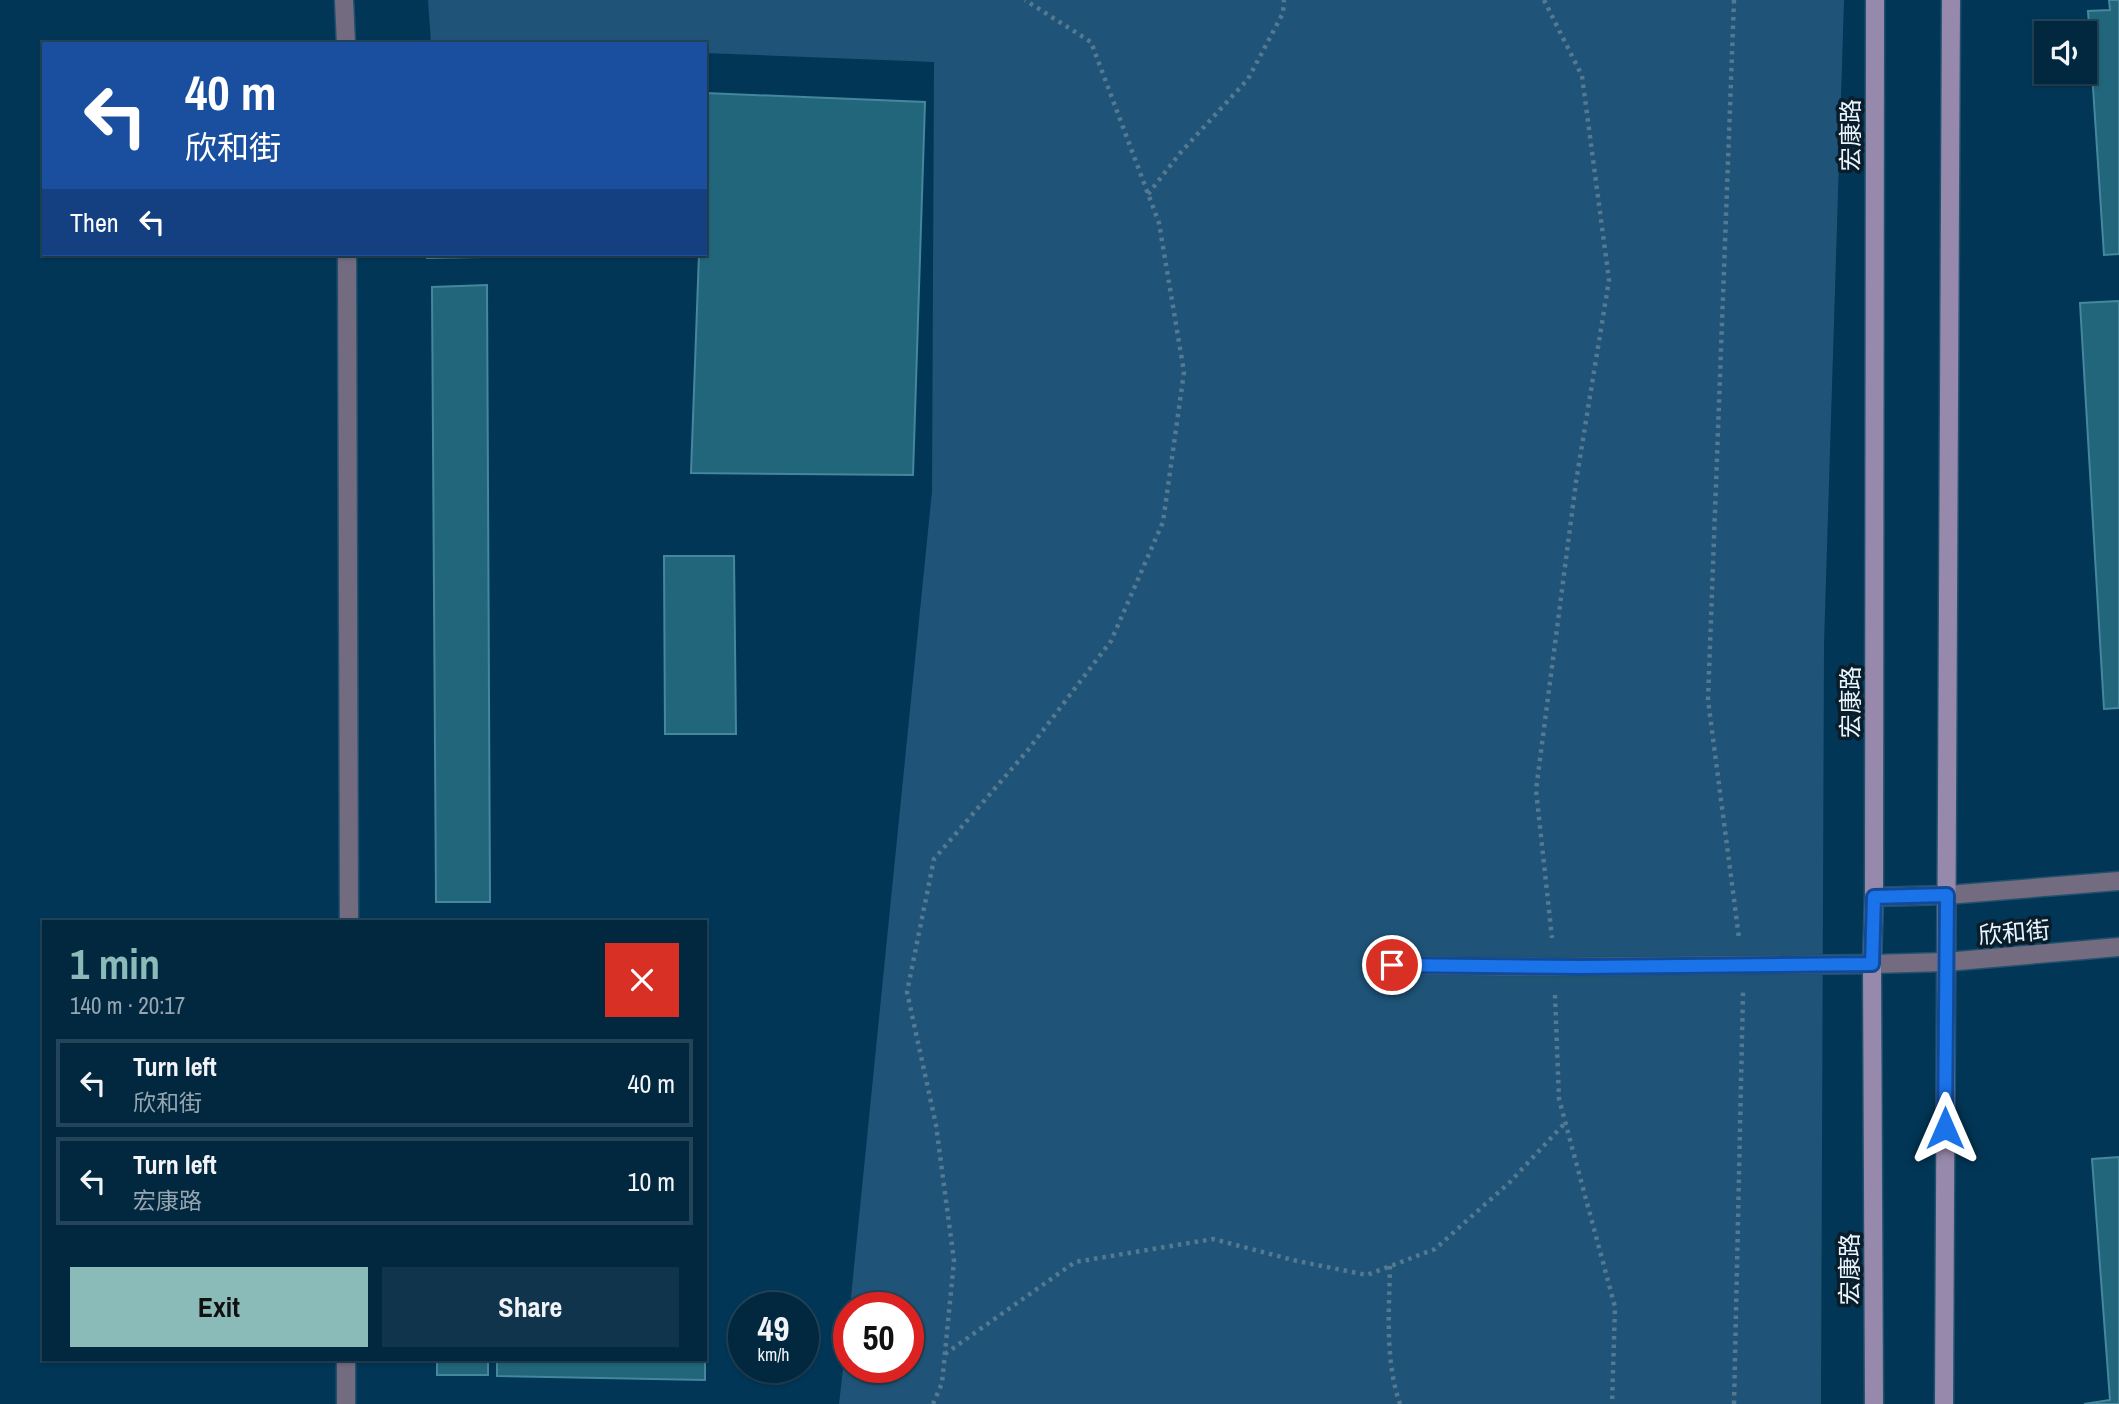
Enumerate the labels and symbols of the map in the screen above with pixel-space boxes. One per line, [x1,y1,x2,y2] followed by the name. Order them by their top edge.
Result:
[1834,99,1866,171] street label: 宏康路
[1834,666,1866,738] street label: 宏康路
[1977,913,2051,951] street label: 欣和街
[1362,935,1422,995] pin
[1908,1091,1982,1165] position arrow
[1833,1233,1865,1305] street label: 宏康路
[833,1292,924,1383] speed limit sign: 50

